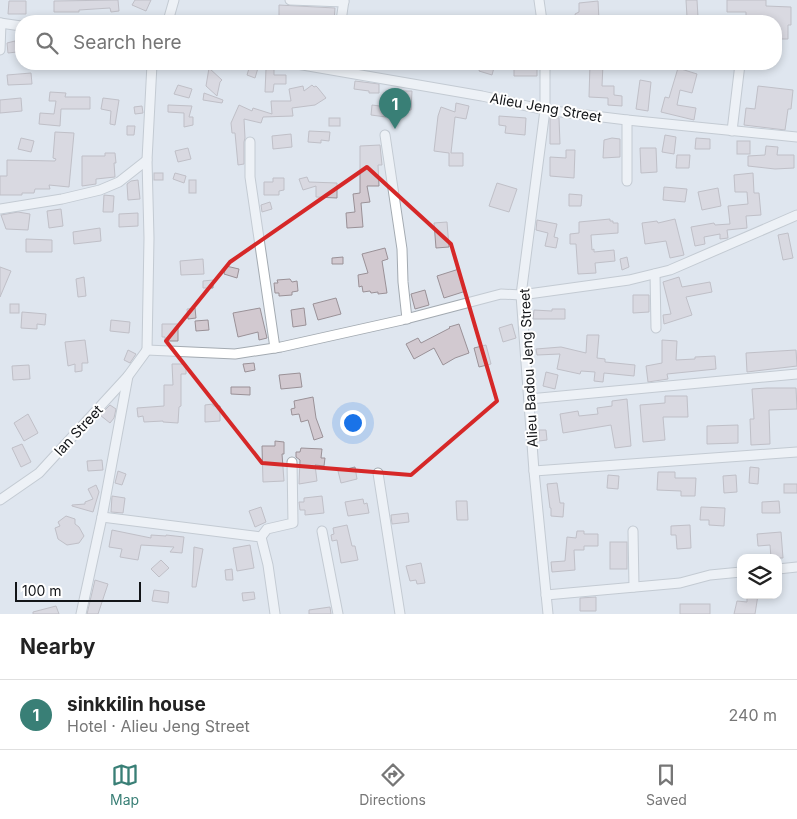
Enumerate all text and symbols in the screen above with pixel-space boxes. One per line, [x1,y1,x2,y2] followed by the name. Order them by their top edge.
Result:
[15,15,782,70] search box
[33,29,61,57] icon: search
[73,31,182,54] text: Search here
[379,88,411,129] pin: 1
[489,89,604,125] street label: Alieu Jeng Street
[515,288,541,448] street label: Alieu Badou Jeng Street
[50,401,106,459] street label: Ian Street
[340,410,366,436] your location
[737,554,782,599] map controls
[737,554,782,599] button: layers
[15,579,141,602] scale bar
[22,582,62,599] text: 100 m
[20,634,95,659] text: Nearby
[67,693,206,716] text: sinkkilin house
[33,705,39,725] text: 1
[729,705,777,725] text: 240 m
[67,716,250,736] text: Hotel · Alieu Jeng Street
[110,761,139,808] tab: Map
[359,761,426,808] tab: Directions
[646,761,687,808] tab: Saved

